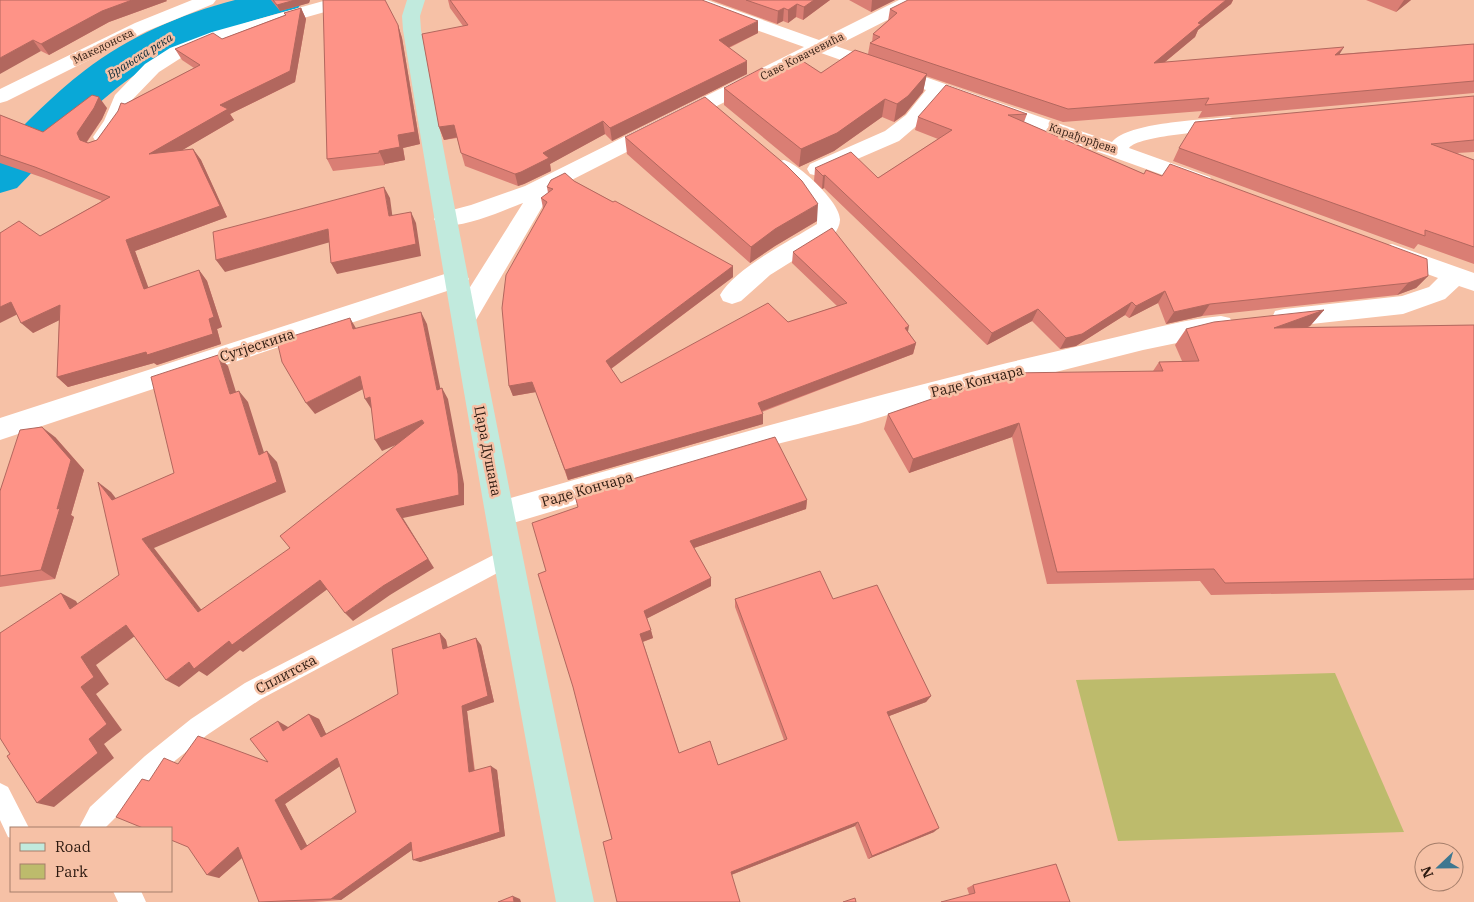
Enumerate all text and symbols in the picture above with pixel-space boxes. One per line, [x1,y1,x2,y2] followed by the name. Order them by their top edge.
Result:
[70,25,136,67] street label: Македонска
[103,29,176,82] water label: Врањска река
[758,29,846,83] street label: Саве Ковачевића
[1047,120,1119,156] street label: Карађорђева
[218,324,297,365] street label: Сутјескина
[929,361,1025,401] street label: Раде Кончара
[470,404,506,498] street label: Цара Душана
[539,467,635,511] street label: Раде Кончара
[252,650,320,698] street label: Сплитска
[10,827,172,892] legend
[55,837,91,856] text: Road
[1414,842,1464,892] north arrow
[55,862,88,881] text: Park
[1417,863,1437,880] text: N

